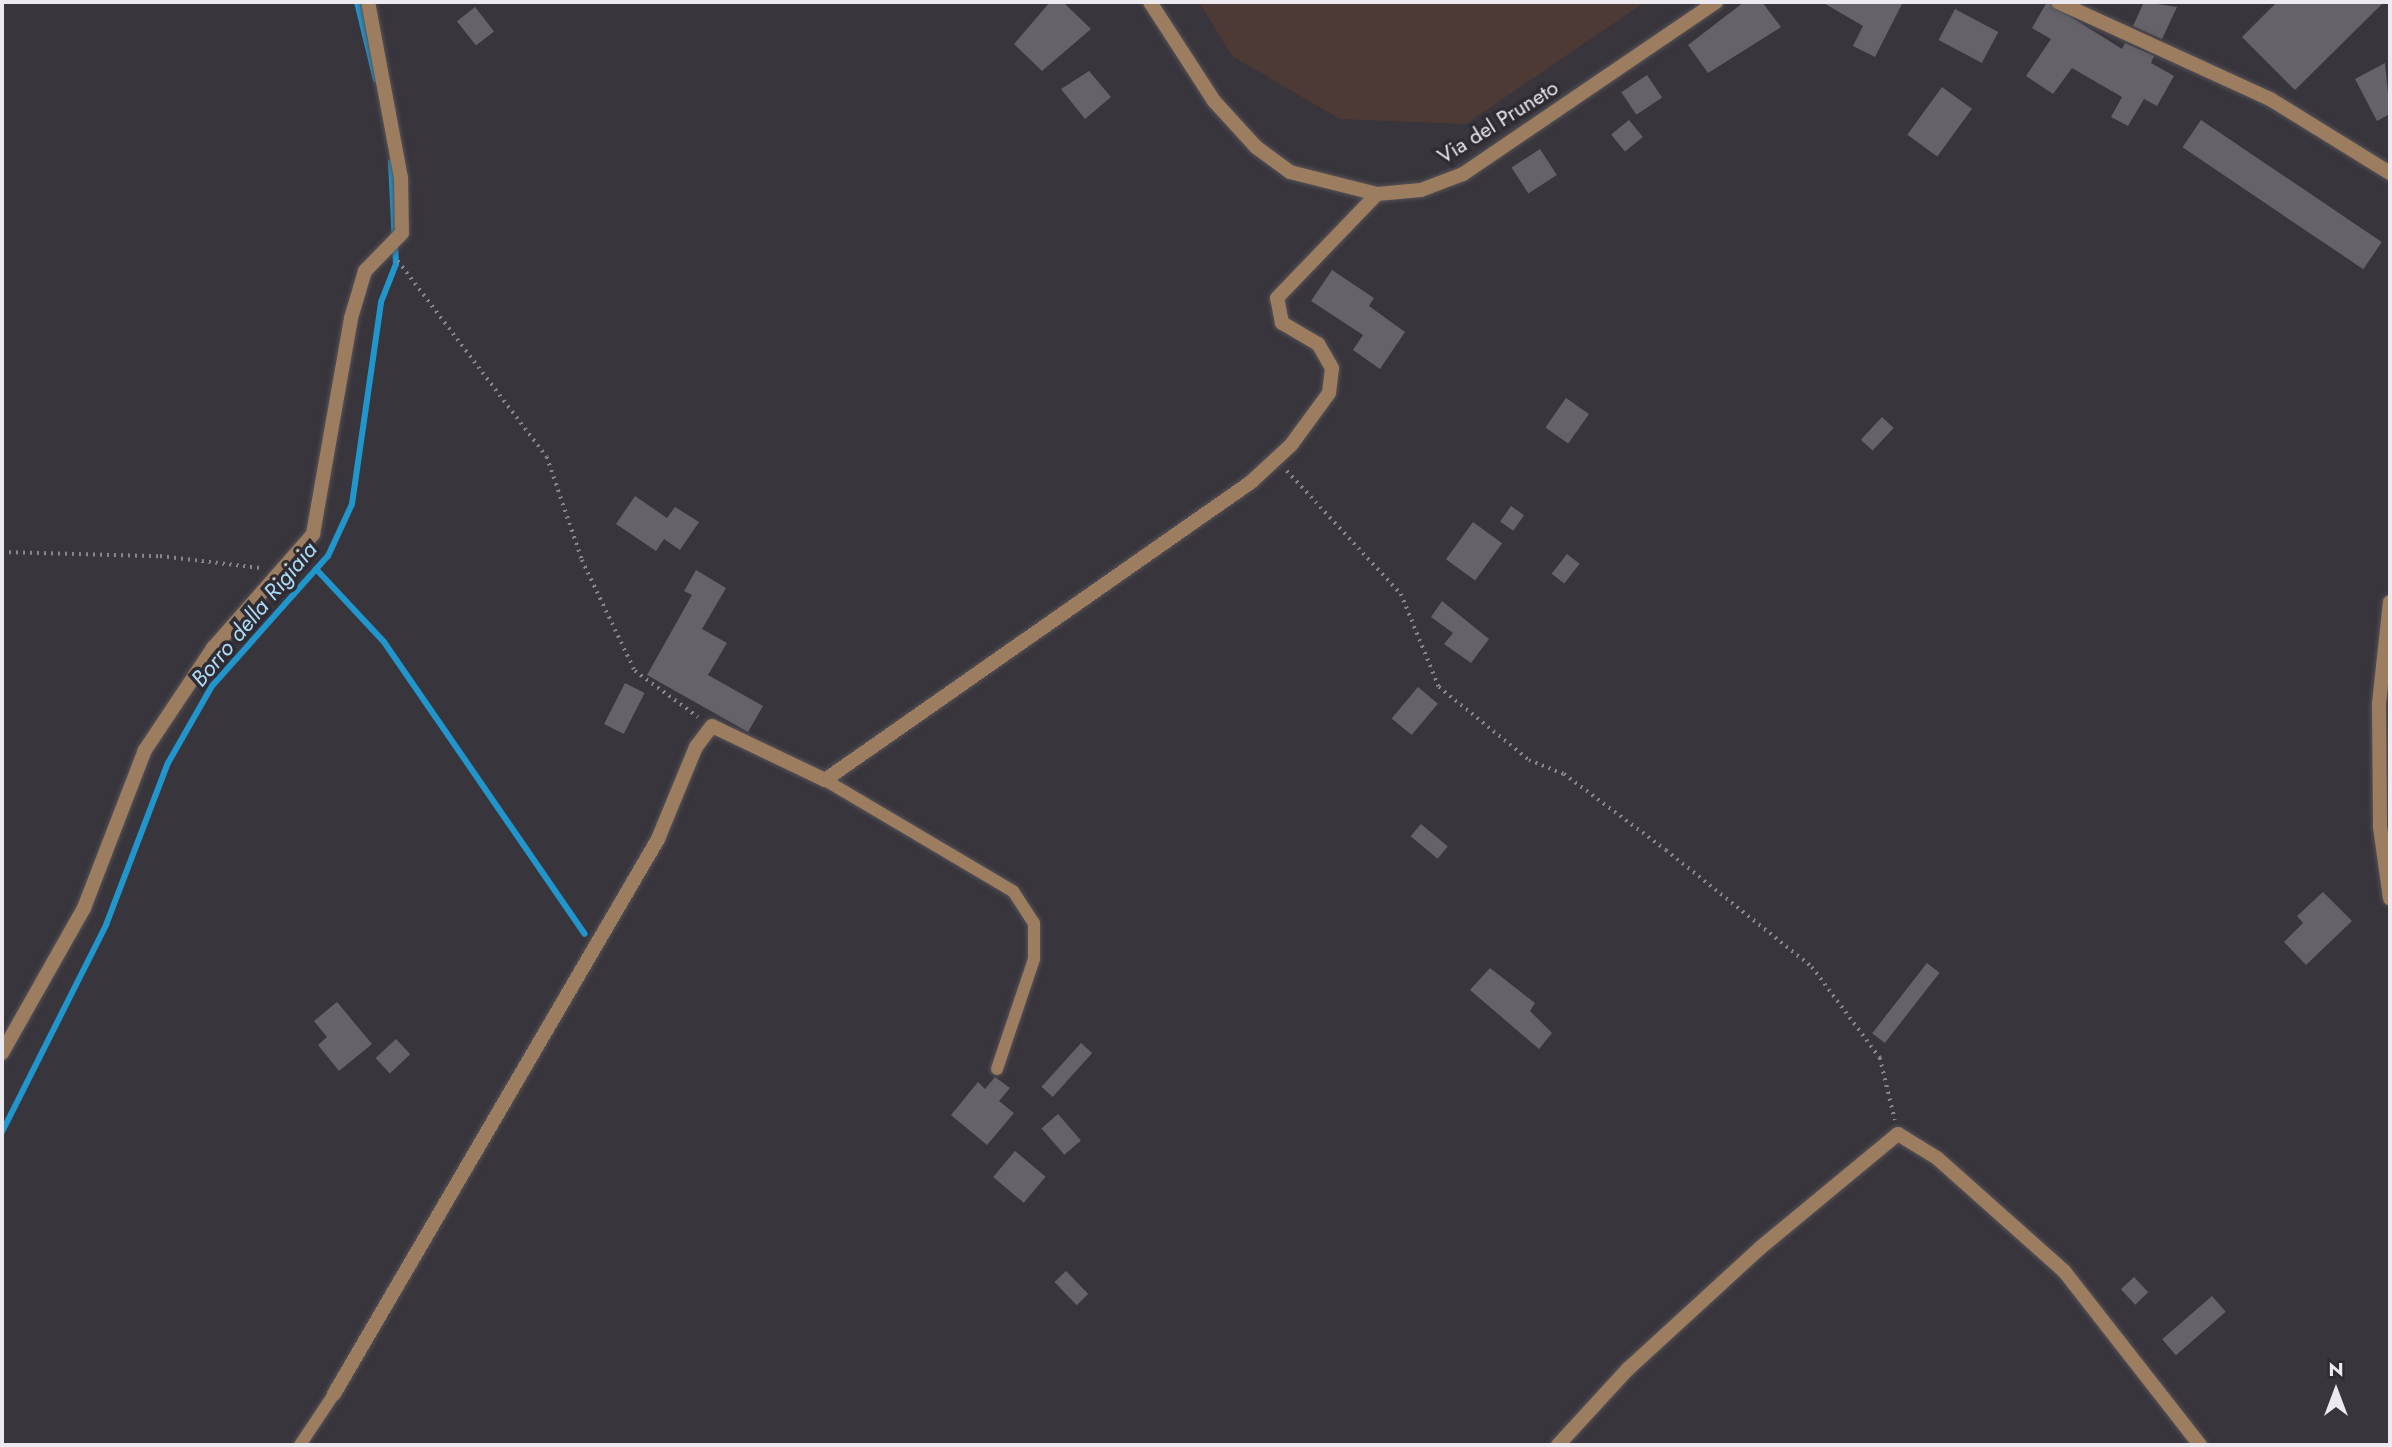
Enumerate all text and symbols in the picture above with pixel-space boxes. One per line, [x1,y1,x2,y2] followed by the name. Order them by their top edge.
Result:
[1433,75,1563,169] street label: Via del Pruneto
[185,536,323,692] water label: Borro della Rigiaia
[2301,1356,2371,1426] north arrow
[2328,1356,2344,1383] text: N

